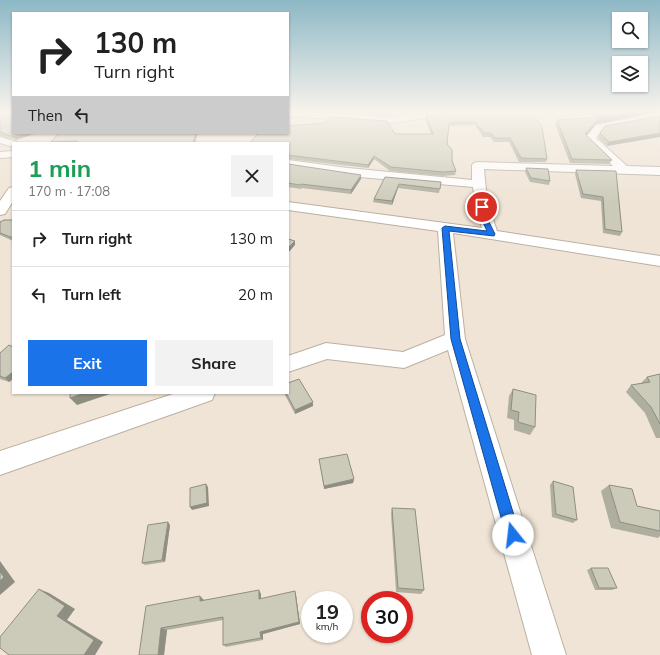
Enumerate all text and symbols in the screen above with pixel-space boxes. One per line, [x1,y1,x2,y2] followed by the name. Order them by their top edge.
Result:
[612,12,648,92] map controls
[612,12,648,48] button: search
[94,25,177,60] text: 130 m
[28,28,80,80] icon: right
[612,56,648,92] button: layers
[94,60,174,83] text: Turn right
[71,104,93,126] icon: left
[28,106,63,125] text: Then
[28,153,91,183] text: 1 min
[231,155,273,197] button: close
[28,183,110,199] text: 170 m · 17:08
[465,190,499,224] pin
[471,196,493,218] icon: arrive
[28,228,50,250] icon: right
[62,229,132,248] text: Turn right
[229,229,273,248] text: 130 m
[28,284,50,306] icon: left
[62,285,121,304] text: Turn left
[238,285,273,304] text: 20 m
[28,340,147,386] button: Exit
[155,340,273,386] button: Share
[492,514,534,556] position arrow
[361,591,413,643] speed limit sign: 30
[315,599,339,624] text: 19
[316,620,338,633] text: km/h

